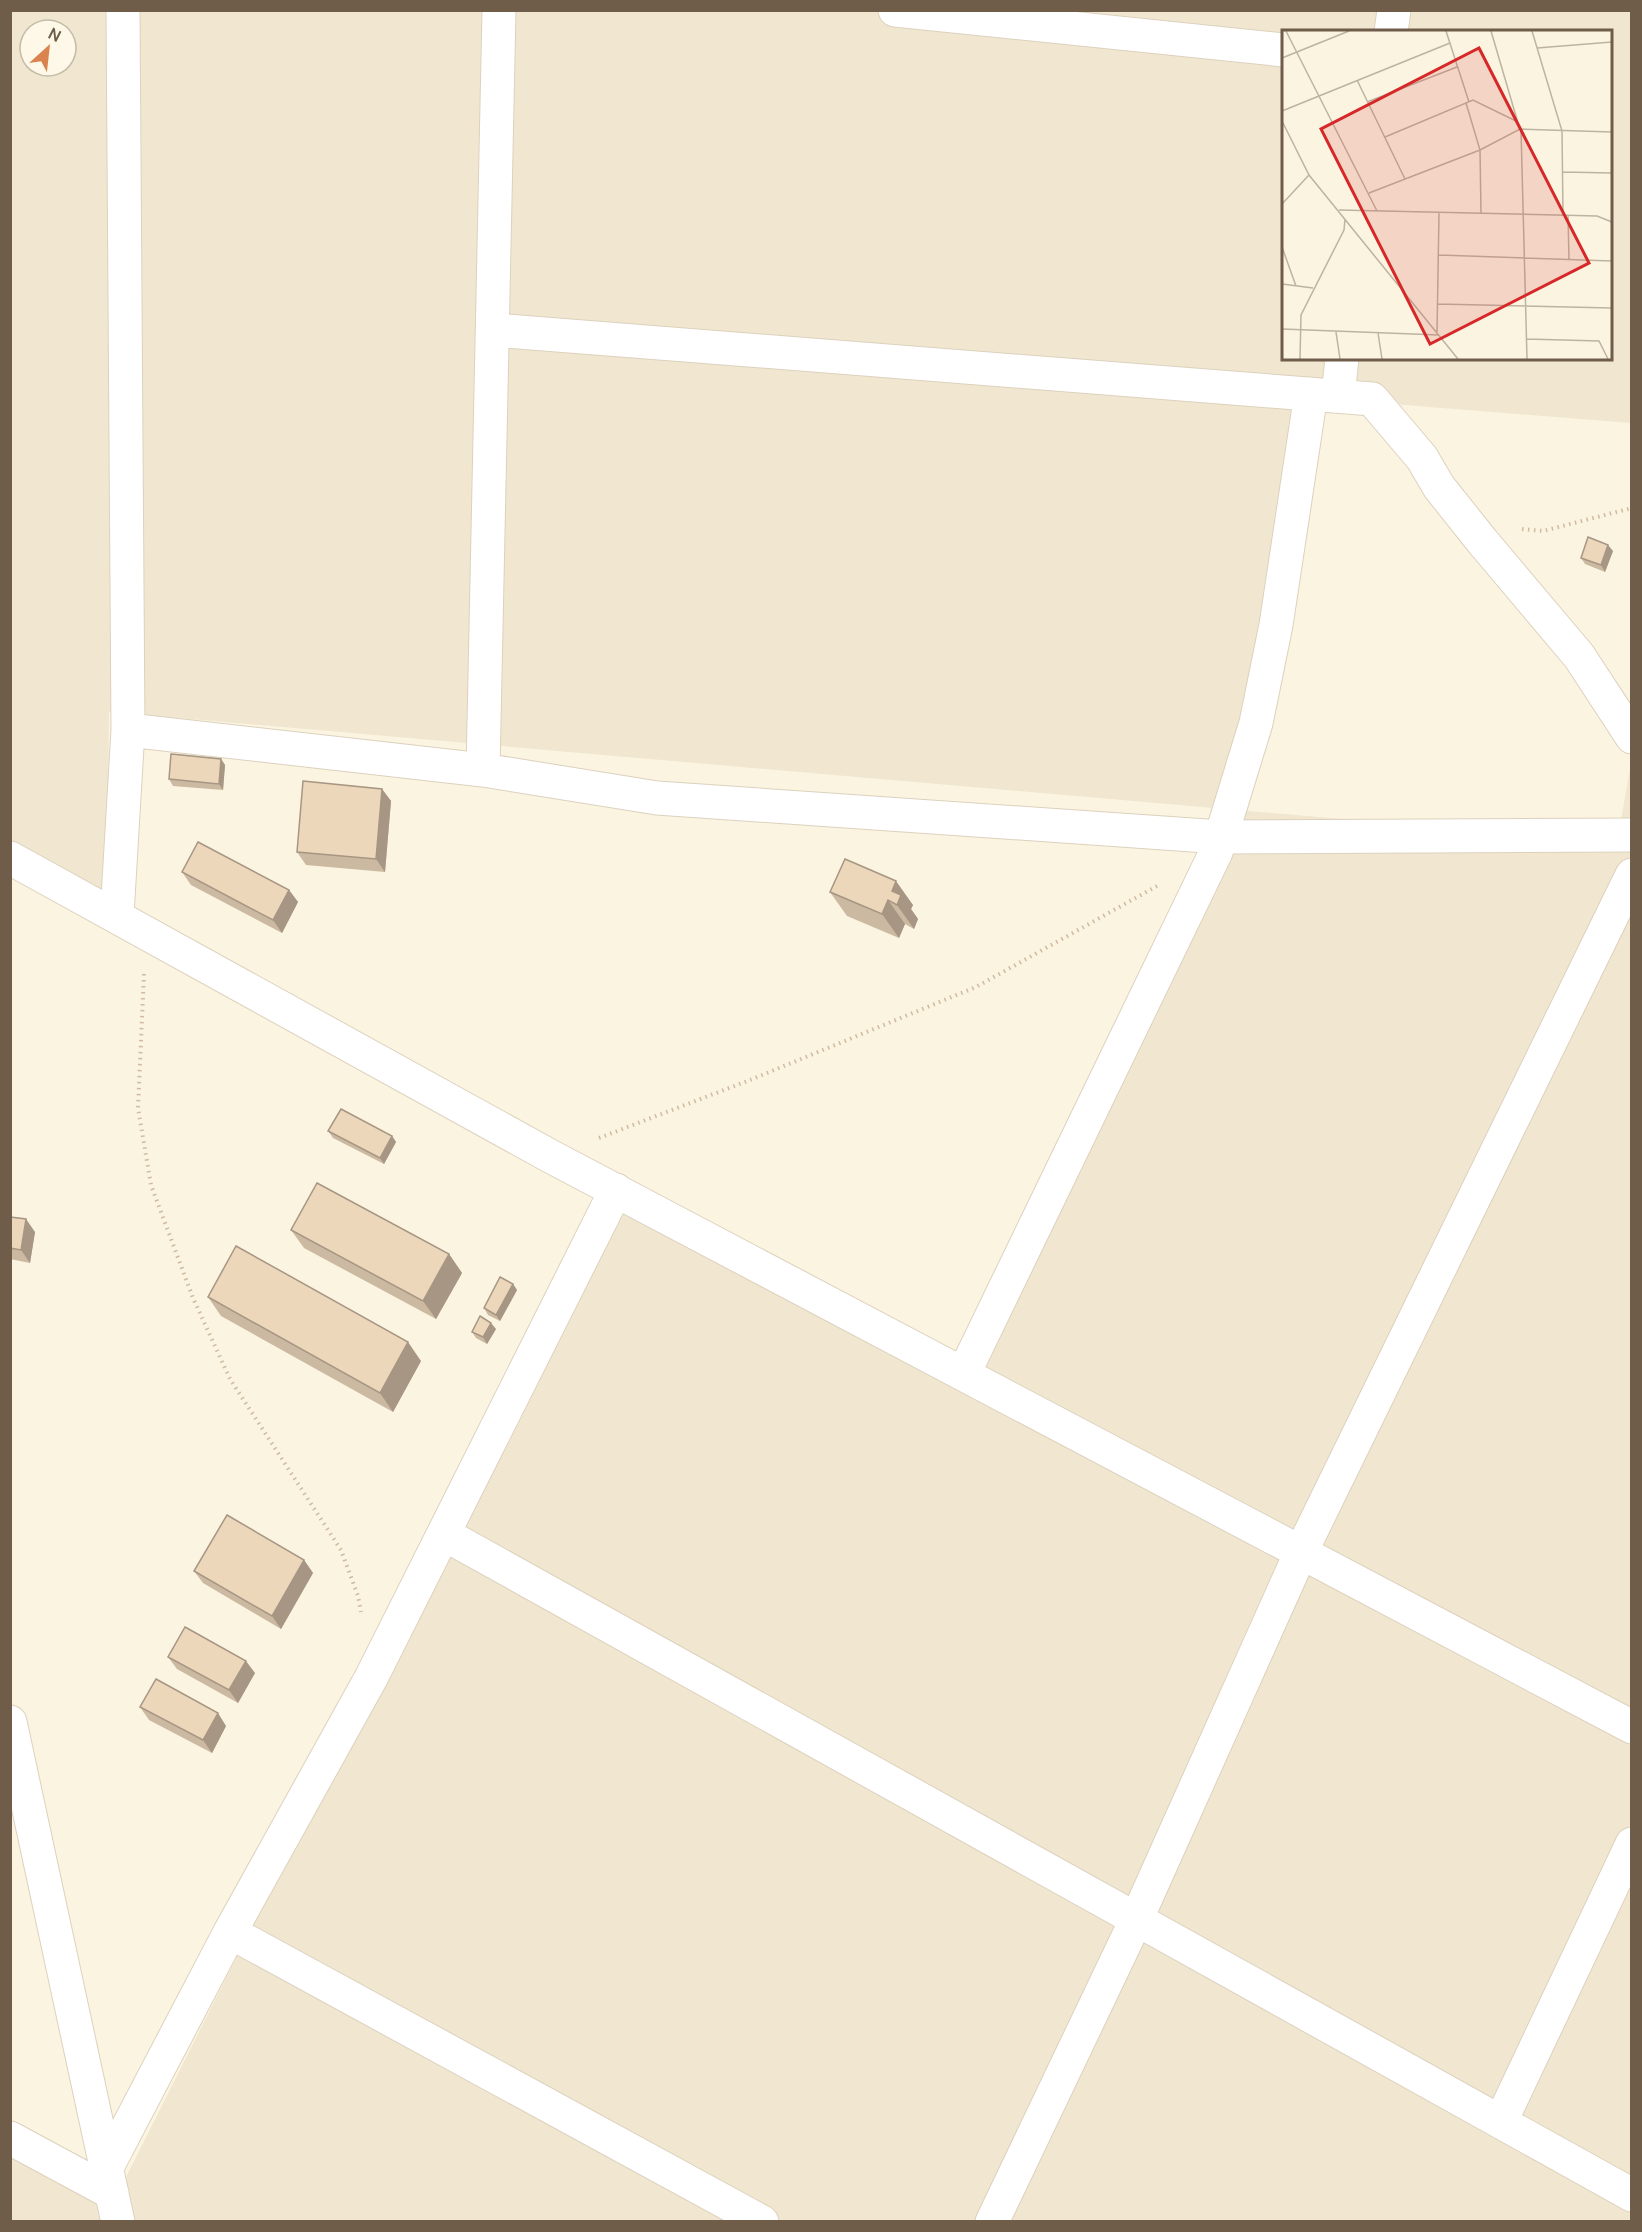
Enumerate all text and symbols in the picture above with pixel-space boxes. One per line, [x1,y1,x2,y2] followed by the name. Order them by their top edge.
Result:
[18,18,78,78] north arrow
[45,22,65,47] text: N
[1282,30,1612,360] inset map

